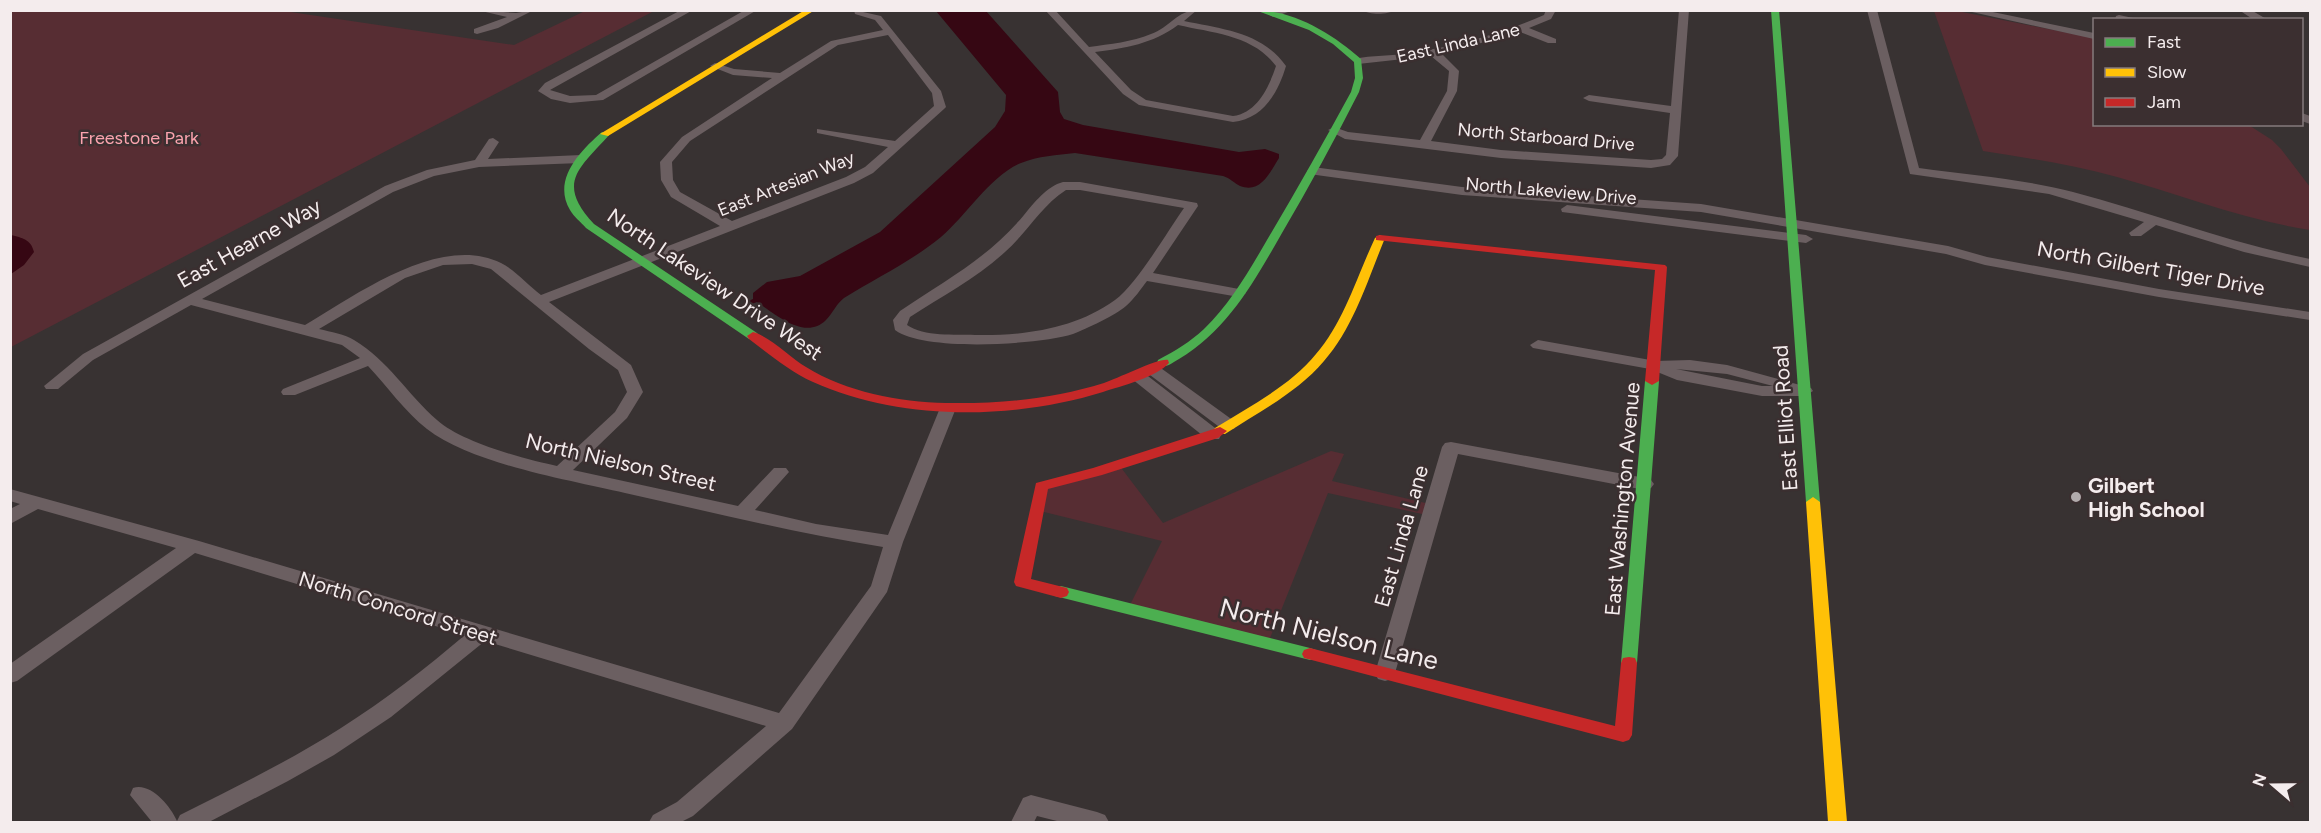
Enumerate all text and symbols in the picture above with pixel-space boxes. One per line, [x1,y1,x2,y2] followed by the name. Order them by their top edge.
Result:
[1394,18,1522,68] street label: East Linda Lane
[2093,18,2303,126] legend
[2147,31,2181,53] text: Fast
[2147,61,2186,83] text: Slow
[2147,91,2181,113] text: Jam
[1457,118,1636,156] street label: North Starboard Drive
[79,127,199,149] park label: Freestone Park
[714,146,858,221] street label: East Artesian Way
[1465,173,1638,209] street label: North Lakeview Drive
[173,193,325,293] street label: East Hearne Way
[603,203,827,365] street label: North Lakeview Drive West
[2035,236,2267,300] street label: North Gilbert Tiger Drive
[1767,344,1803,492] street label: East Elliot Road
[1599,381,1645,617] street label: East Washington Avenue
[523,428,719,496] street label: North Nielson Street
[1369,462,1433,610] street label: East Linda Lane
[2088,473,2205,522] place label: Gilbert High School
[2069,490,2083,504] marker: Gilbert High School
[296,566,500,650] street label: North Concord Street
[1216,591,1442,677] street label: North Nielson Lane
[2243,755,2303,815] north arrow
[2248,771,2270,789] text: N

